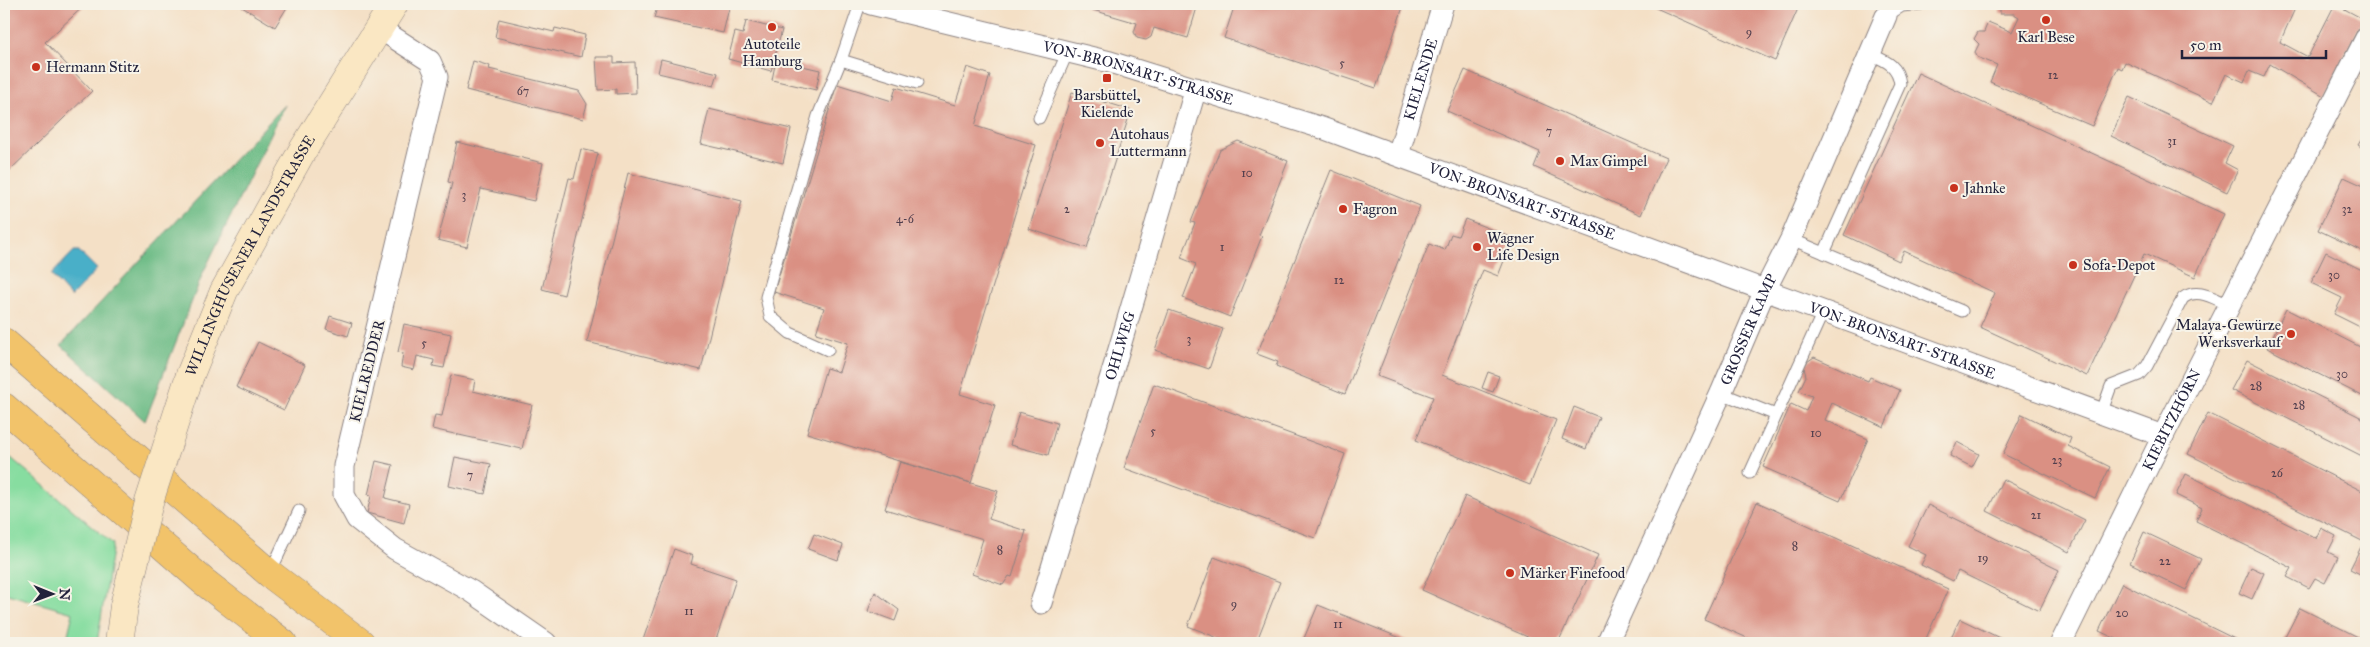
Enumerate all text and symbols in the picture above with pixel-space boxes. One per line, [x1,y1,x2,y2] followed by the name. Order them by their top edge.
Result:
[2040,14,2052,26] marker: Karl Bese
[766,21,778,33] marker: Autoteile Hamburg
[1746,25,1752,39] house number: 9
[2017,28,2075,46] place label: Karl Bese
[2182,28,2326,60] scale bar
[742,35,803,70] place label: Autoteile Hamburg
[1400,36,1441,123] street label: KIELENDE
[2190,36,2222,54] text: 50 m
[1040,37,1236,109] street label: VON-BRONSART-STRASSE
[1339,56,1345,70] house number: 5
[46,58,139,76] place label: Hermann Stitz
[30,61,42,73] marker: Hermann Stitz
[2048,68,2058,82] house number: 12
[1101,72,1113,84] marker: Barsbüttel, Kielende
[517,84,529,98] house number: 67
[1073,86,1141,121] place label: Barsbüttel, Kielende
[1546,124,1552,138] house number: 7
[1109,125,1187,160] place label: Autohaus Luttermann
[182,132,319,378] street label: WILLINGHUSENER LANDSTRASSE
[2167,134,2177,148] house number: 31
[1094,137,1106,149] marker: Autohaus Luttermann
[1570,152,1648,170] place label: Max Gimpel
[1554,155,1566,167] marker: Max Gimpel
[1425,159,1618,244] street label: VON-BRONSART-STRASSE
[1241,166,1253,180] house number: 10
[1962,179,2006,198] place label: Jahnke
[1948,182,1960,194] marker: Jahnke
[462,188,467,202] house number: 3
[1353,200,1397,218] place label: Fagron
[1064,202,1070,216] house number: 2
[2342,202,2352,216] house number: 32
[1337,203,1349,215] marker: Fagron
[896,212,915,226] house number: 4-6
[1487,229,1559,264] place label: Wagner Life Design
[1220,240,1225,254] house number: 1
[1471,241,1483,253] marker: Wagner Life Design
[2083,256,2156,274] place label: Sofa-Depot
[2067,259,2079,271] marker: Sofa-Depot
[2328,268,2340,282] house number: 30
[1716,271,1781,388] street label: GROSSER KAMP
[1334,273,1344,287] house number: 12
[1806,298,1998,383] street label: VON-BRONSART-STRASSE
[1101,309,1139,382] street label: OHLWEG
[2176,316,2284,351] place label: Malaya-Gewürze Werksverkauf
[346,318,389,424] street label: KIELREDDER
[2285,328,2297,340] marker: Malaya-Gewürze Werksverkauf
[1187,332,1192,346] house number: 3
[421,336,427,350] house number: 5
[2138,366,2205,473] street label: KIEBITZHÖRN
[2336,367,2348,381] house number: 30
[2250,379,2262,393] house number: 28
[2293,398,2305,412] house number: 28
[1150,424,1156,438] house number: 5
[1810,426,1822,440] house number: 10
[2052,453,2063,467] house number: 23
[2271,466,2284,480] house number: 26
[467,468,473,482] house number: 7
[2031,508,2042,522] house number: 21
[1792,539,1798,553] house number: 8
[997,543,1003,557] house number: 8
[1977,551,1989,565] house number: 19
[2159,554,2171,568] house number: 22
[1520,564,1626,582] place label: Märker Finefood
[1504,567,1516,579] marker: Märker Finefood
[28,570,78,620] north arrow
[56,588,73,600] text: N
[1231,597,1237,611] house number: 9
[684,604,694,618] house number: 11
[2116,606,2128,620] house number: 20
[1333,617,1343,631] house number: 11

